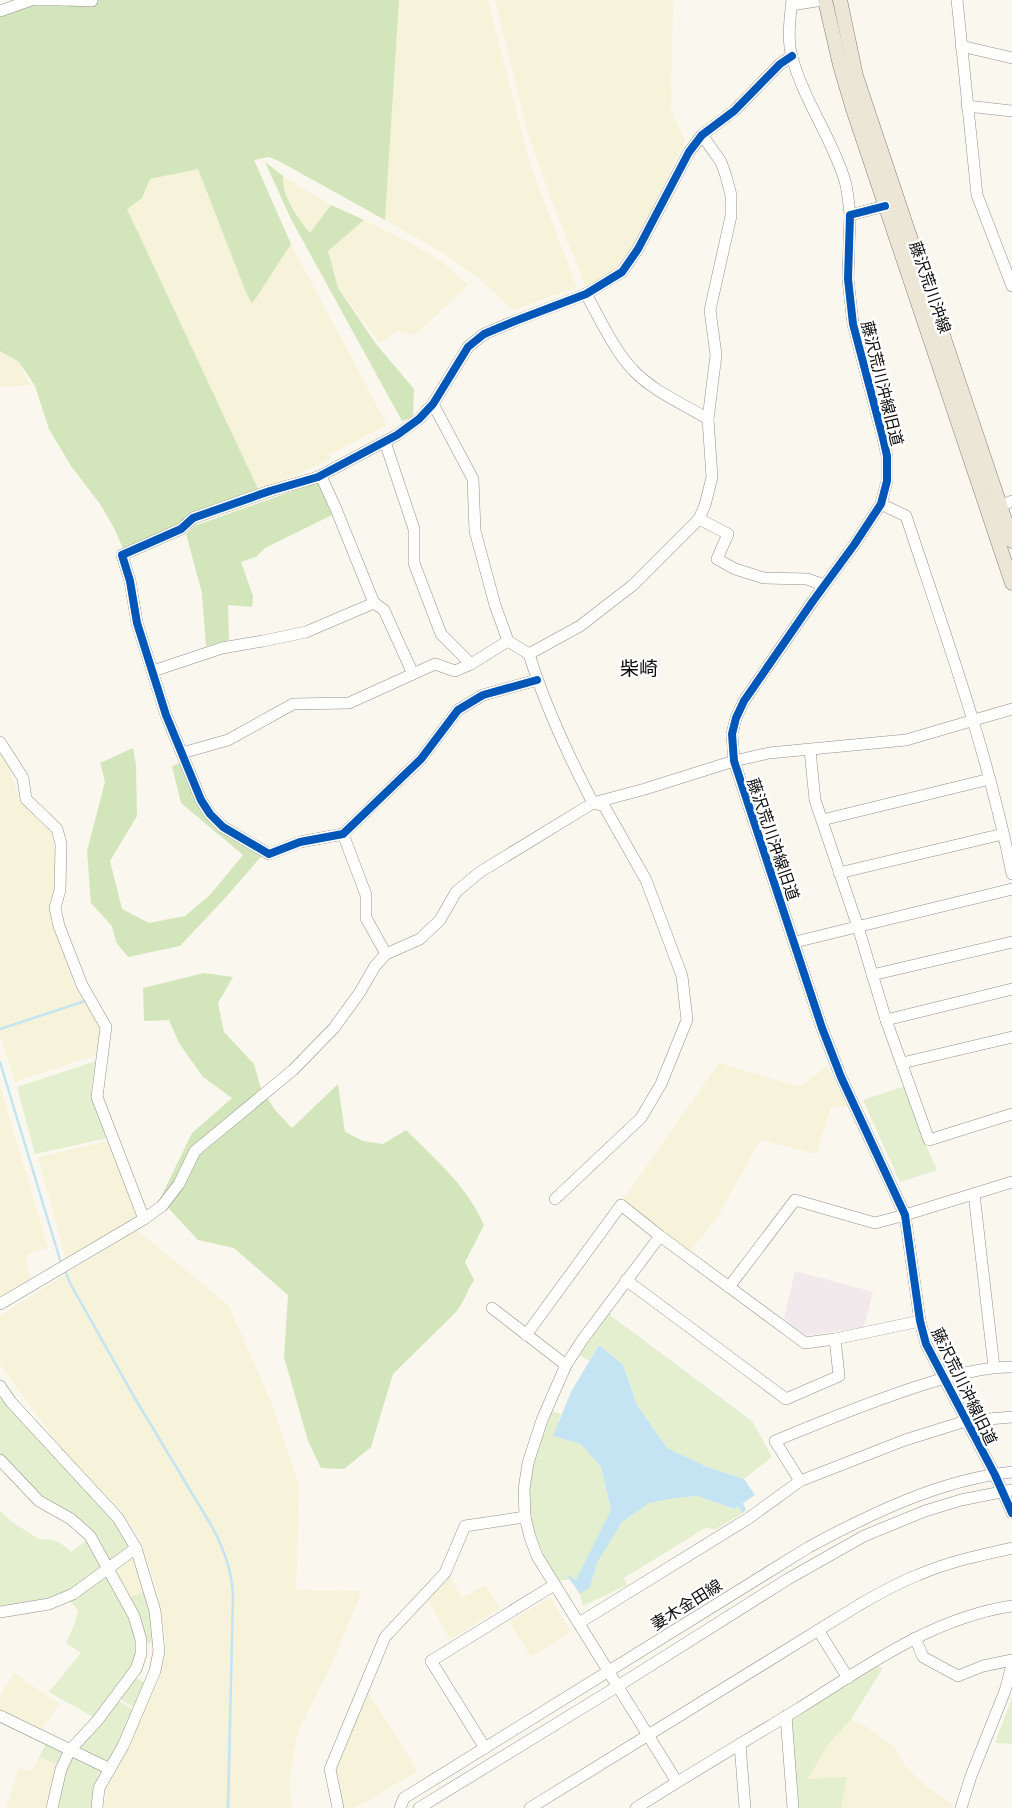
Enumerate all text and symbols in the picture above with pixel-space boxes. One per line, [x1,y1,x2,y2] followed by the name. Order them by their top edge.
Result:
[905,238,957,336] street label: 藤沢荒川沖線
[857,318,909,448] street label: 藤沢荒川沖線旧道
[620,654,658,680] district label: 柴崎
[743,775,805,903] street label: 藤沢荒川沖線旧道
[928,1324,1002,1448] street label: 藤沢荒川沖線旧道
[647,1574,725,1634] street label: 妻木金田線

